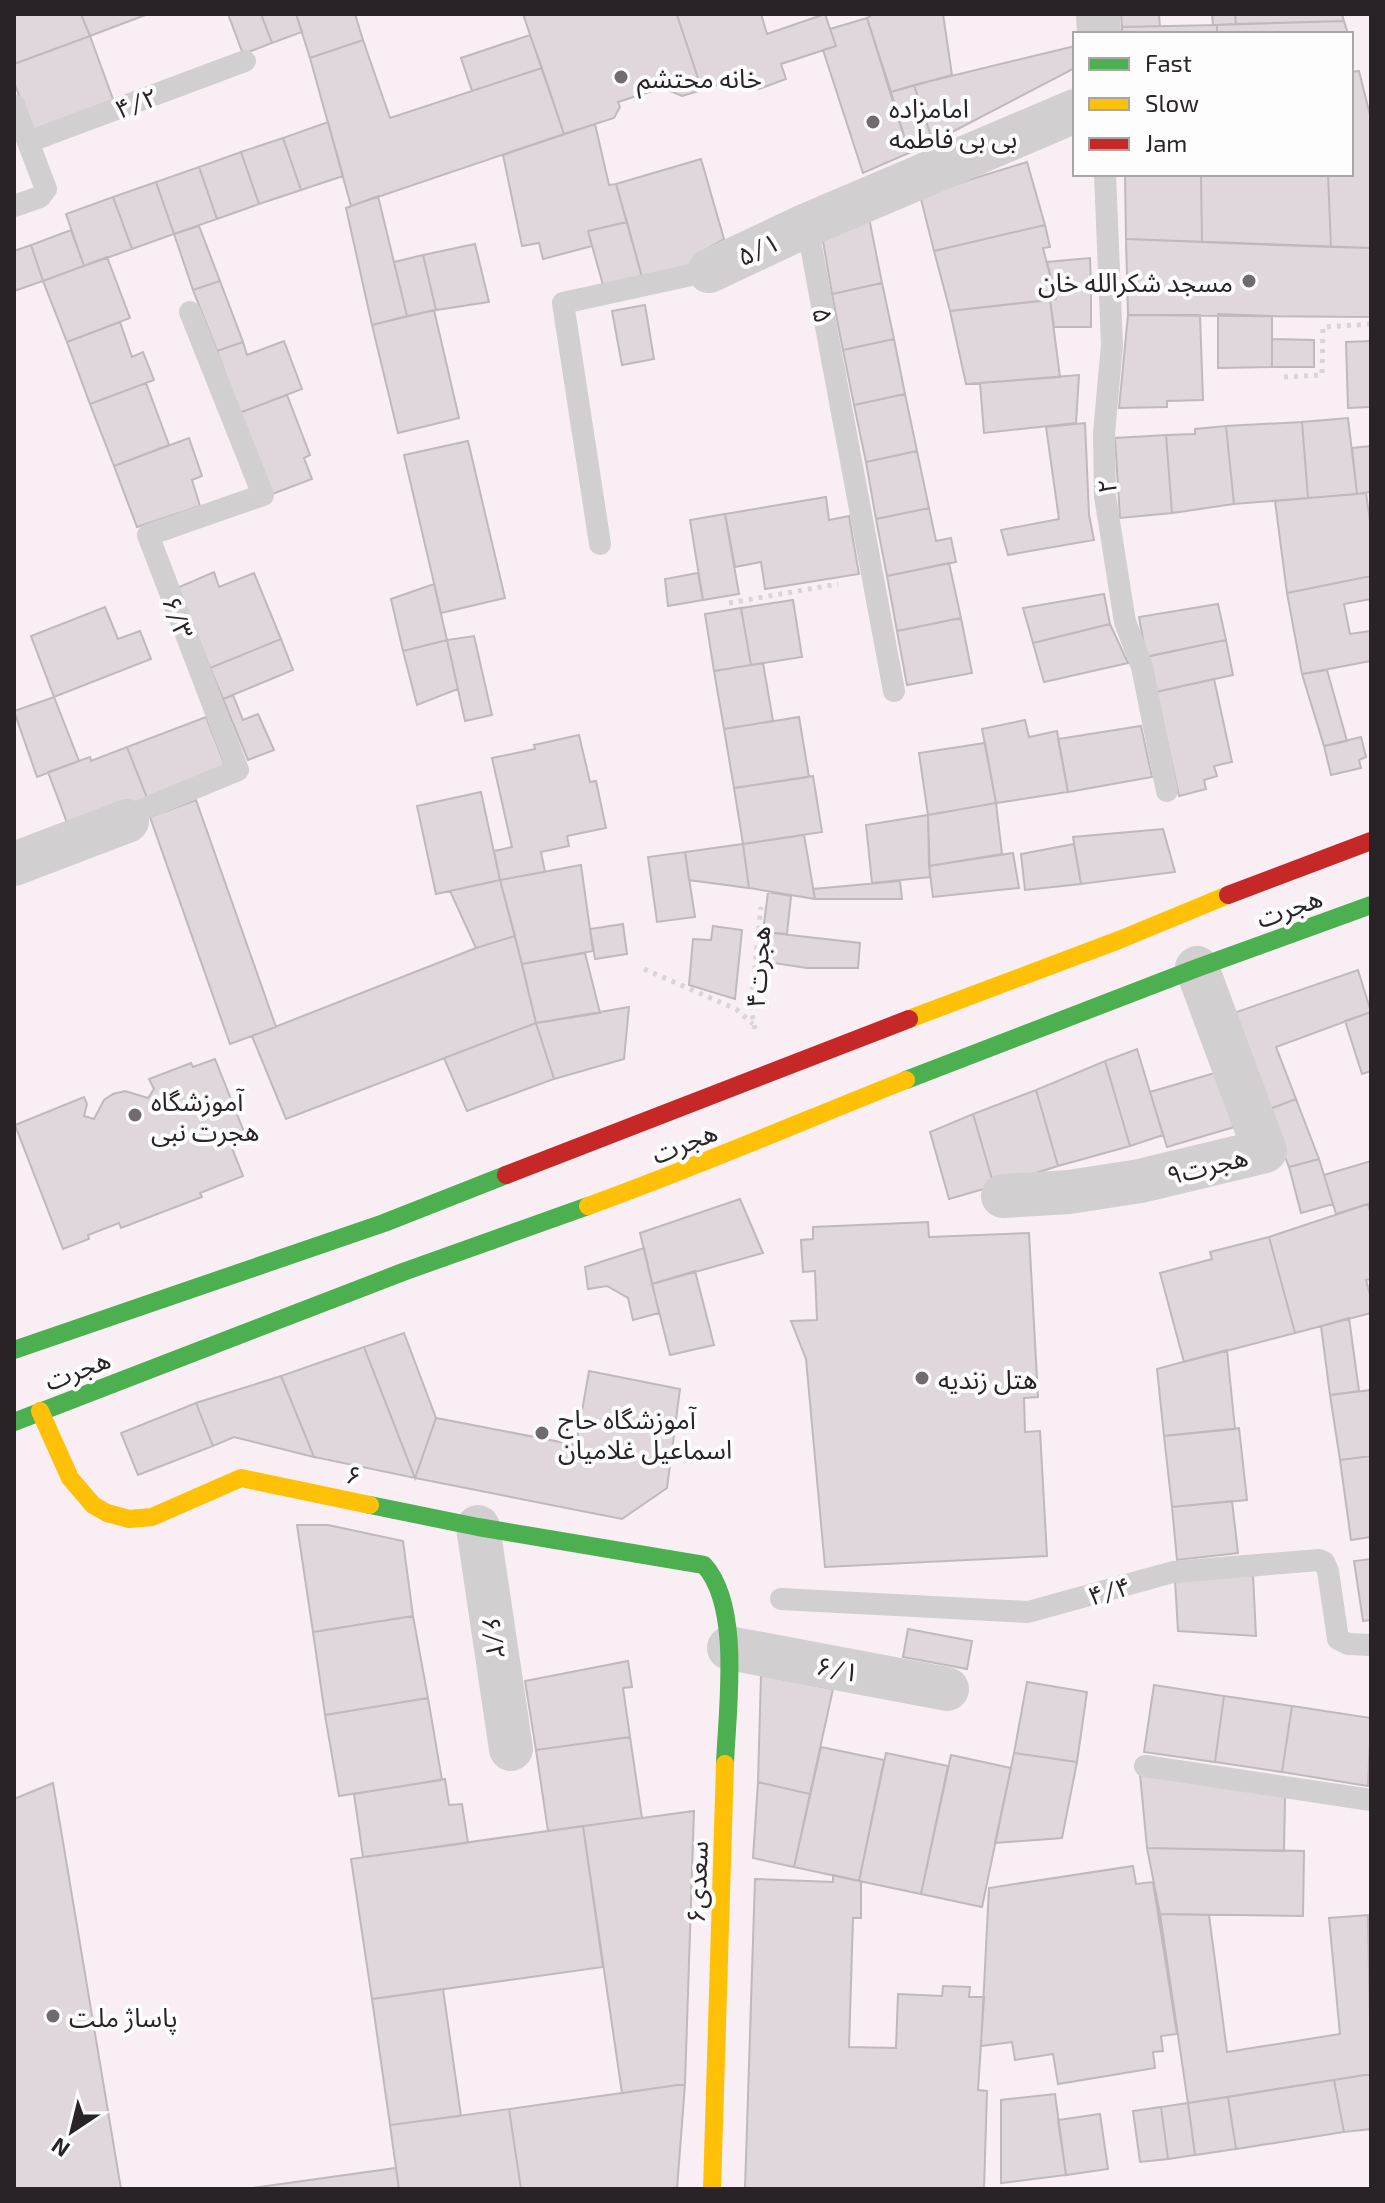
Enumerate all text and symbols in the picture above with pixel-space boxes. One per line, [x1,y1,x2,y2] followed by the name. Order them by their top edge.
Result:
[1073,32,1353,176] legend
[1145,48,1192,77] text: Fast
[637,62,762,99] place label: خانه محتشم
[612,68,630,86] marker: خانه محتشم
[110,80,162,124] street label: ۴/۲
[1145,88,1199,117] text: Slow
[889,92,1017,154] place label: امامزاده بی بی فاطمه
[864,113,882,131] marker: امامزاده بی بی فاطمه
[1145,128,1187,157] text: Jam
[732,225,784,271] street label: ۵/۱
[1038,266,1233,298] place label: مسجد شکرالله خان
[1240,272,1258,290] marker: مسجد شکرالله خان
[807,305,841,325] street label: ۵
[1090,478,1122,494] street label: ۲
[157,591,201,643] street label: ۶/۳
[1252,881,1326,934] street label: هجرت
[739,925,776,1009] street label: هجرت۴
[151,1085,259,1147] place label: آموزشگاه هجرت نبی
[126,1106,144,1124] marker: آموزشگاه هجرت نبی
[647,1115,722,1170] street label: هجرت
[1163,1140,1251,1191] street label: هجرت۹
[40,1342,114,1397] street label: هجرت
[938,1363,1037,1395] place label: هتل زندیه
[913,1369,931,1387] marker: هتل زندیه
[558,1403,732,1465] place label: آموزشگاه حاج اسماعیل غلامیان
[533,1424,551,1442] marker: آموزشگاه حاج اسماعیل غلامیان
[344,1457,364,1491] street label: ۶
[1084,1569,1134,1611] street label: ۴/۴
[477,1614,513,1662] street label: ۶/۲
[814,1649,862,1687] street label: ۶/۱
[679,1840,714,1924] street label: سعدی۶
[69,2001,178,2035] place label: پاساژ ملت
[44,2007,62,2025] marker: پاساژ ملت
[32,2091,112,2171] north arrow
[46,2133,74,2163] text: N

